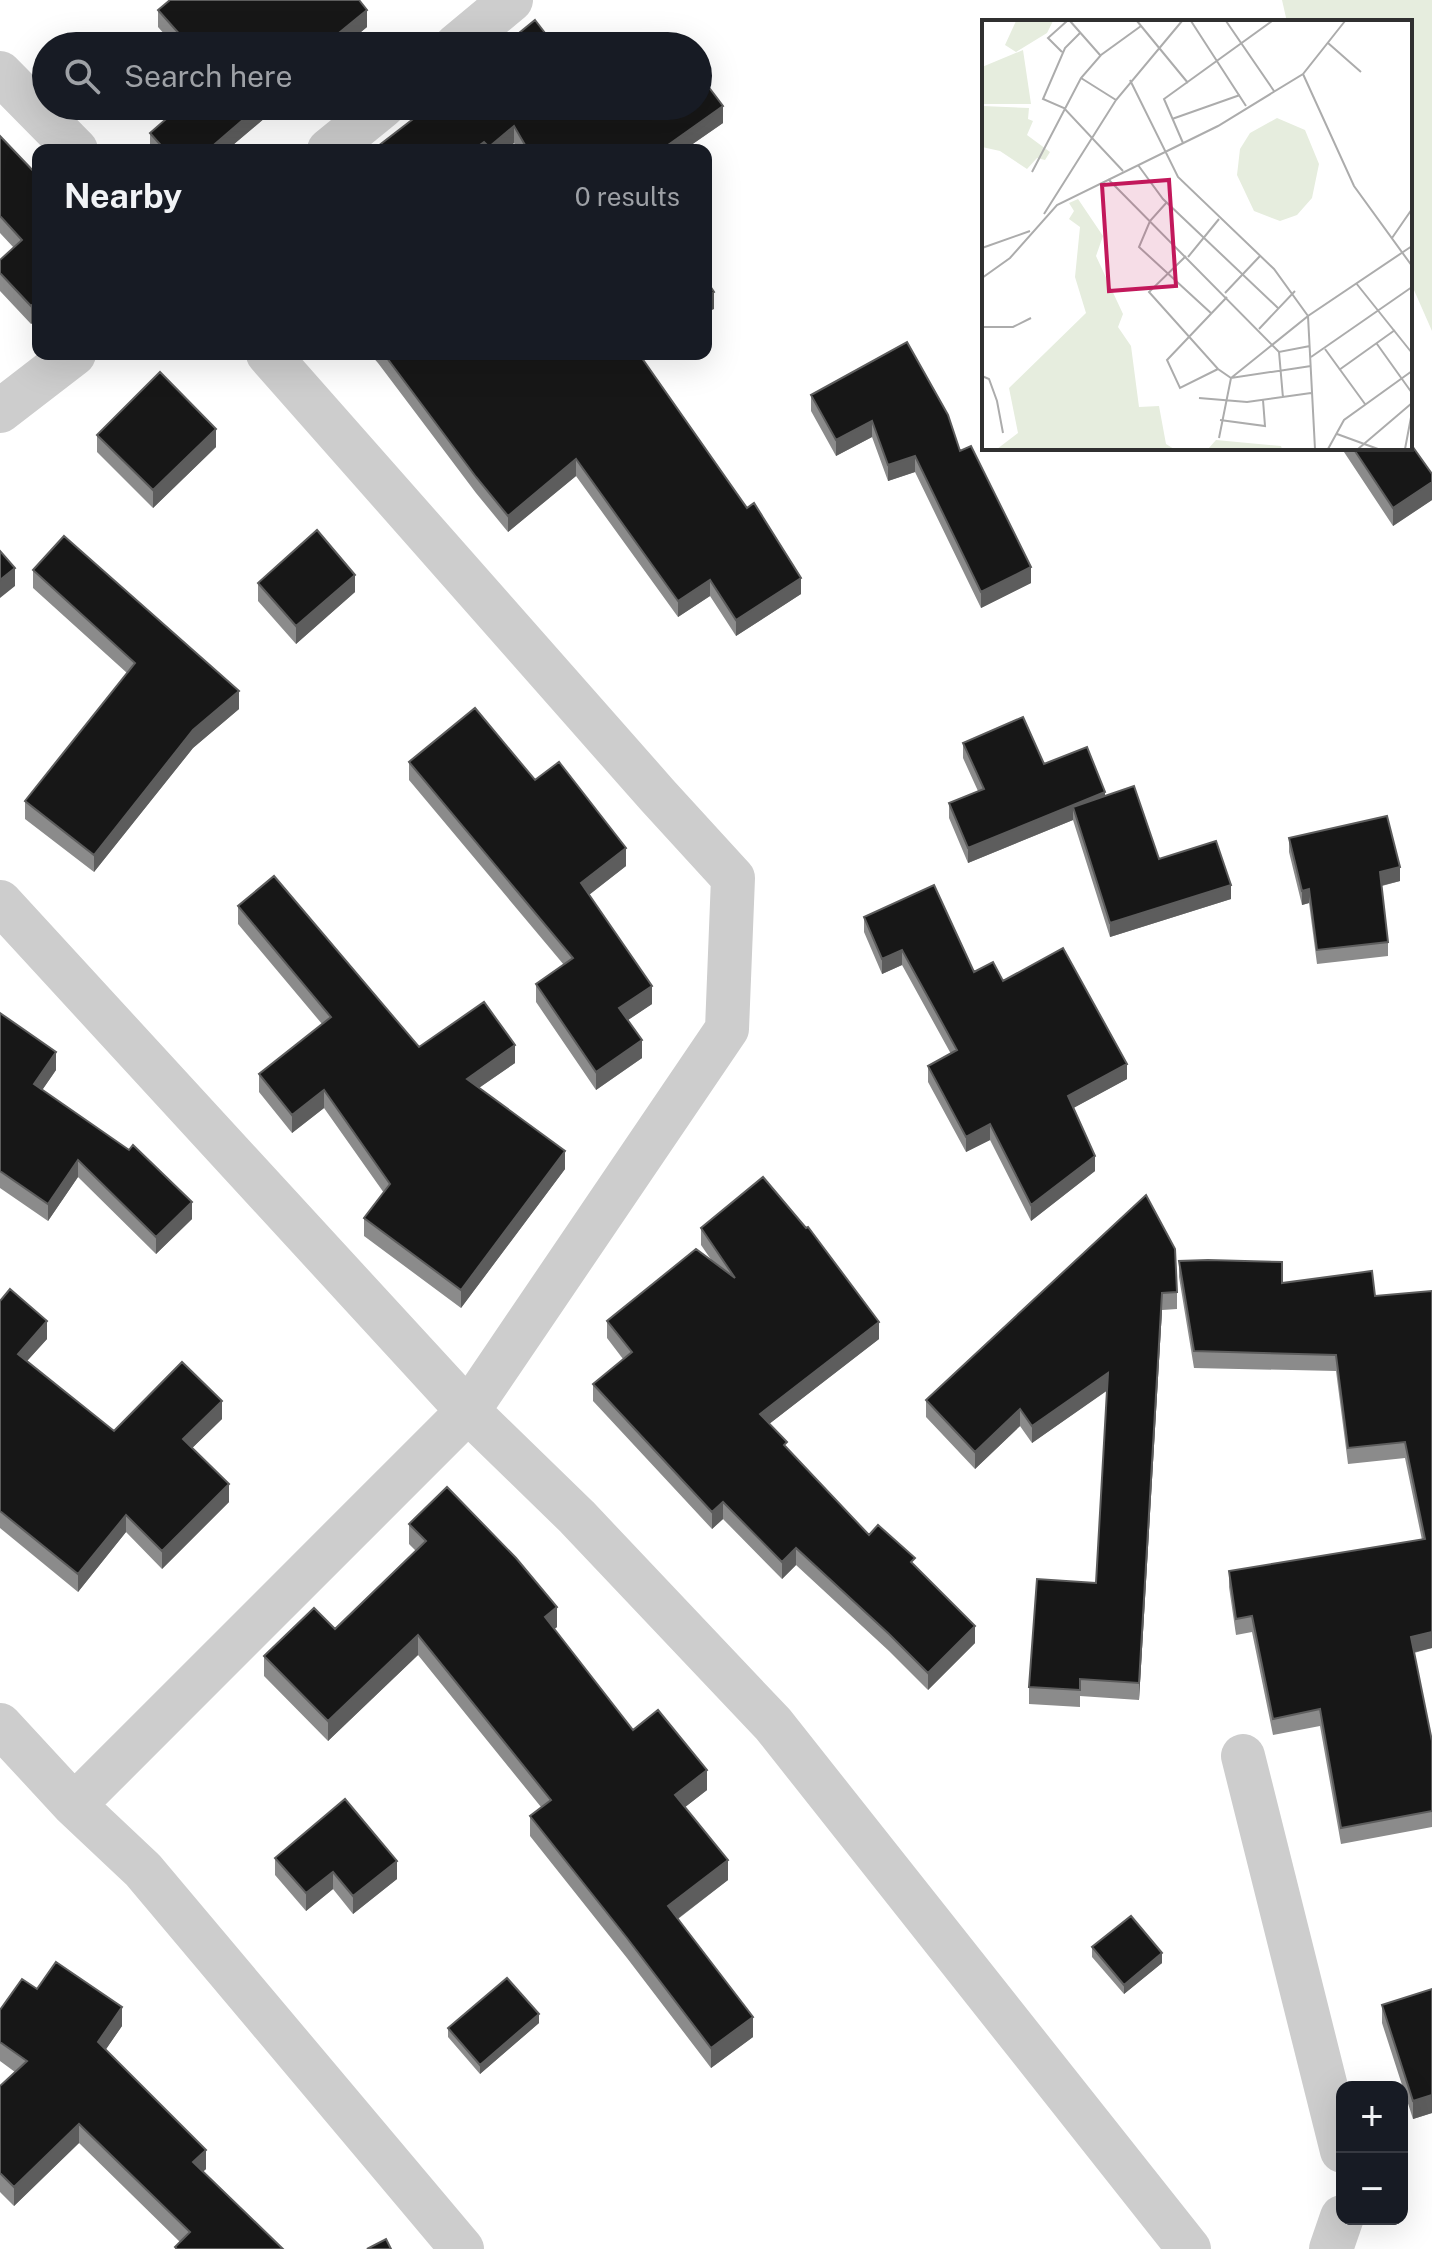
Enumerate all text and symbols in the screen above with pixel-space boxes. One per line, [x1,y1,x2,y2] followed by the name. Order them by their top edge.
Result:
[982,20,1412,450] inset map
[32,32,712,120] search box
[60,54,104,98] icon: search
[124,58,292,94] text: Search here
[64,176,182,216] text: Nearby
[575,181,680,212] text: 0 results
[1336,2081,1408,2225] map controls
[1336,2081,1408,2153] button: +
[1336,2153,1408,2225] button: −

